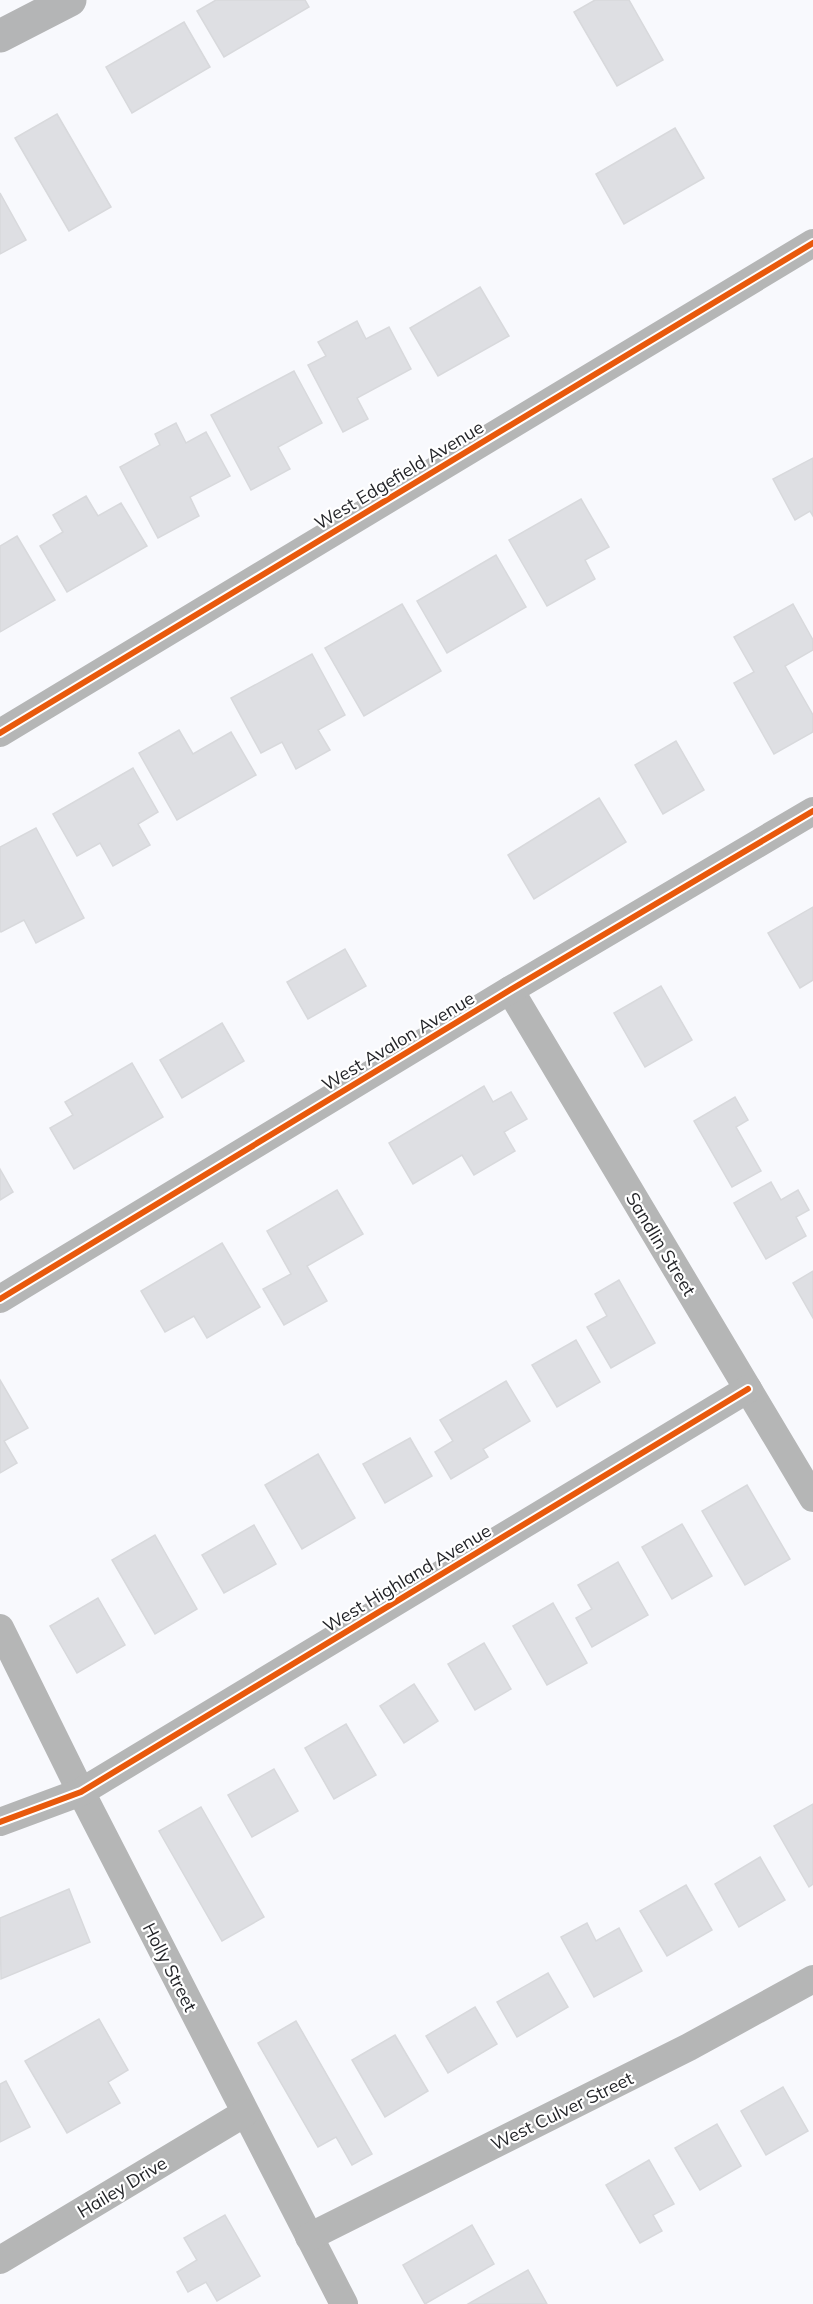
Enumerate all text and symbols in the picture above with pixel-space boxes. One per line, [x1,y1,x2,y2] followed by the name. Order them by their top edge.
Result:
[310,415,488,535] street label: West Edgefield Avenue
[317,986,479,1096] street label: West Avalon Avenue
[621,1188,701,1300] street label: Sandlin Street
[319,1519,495,1637] street label: West Highland Avenue
[138,1919,202,2015] street label: Holly Street
[487,2067,637,2155] street label: West Culver Street
[73,2151,171,2223] street label: Hailey Drive

